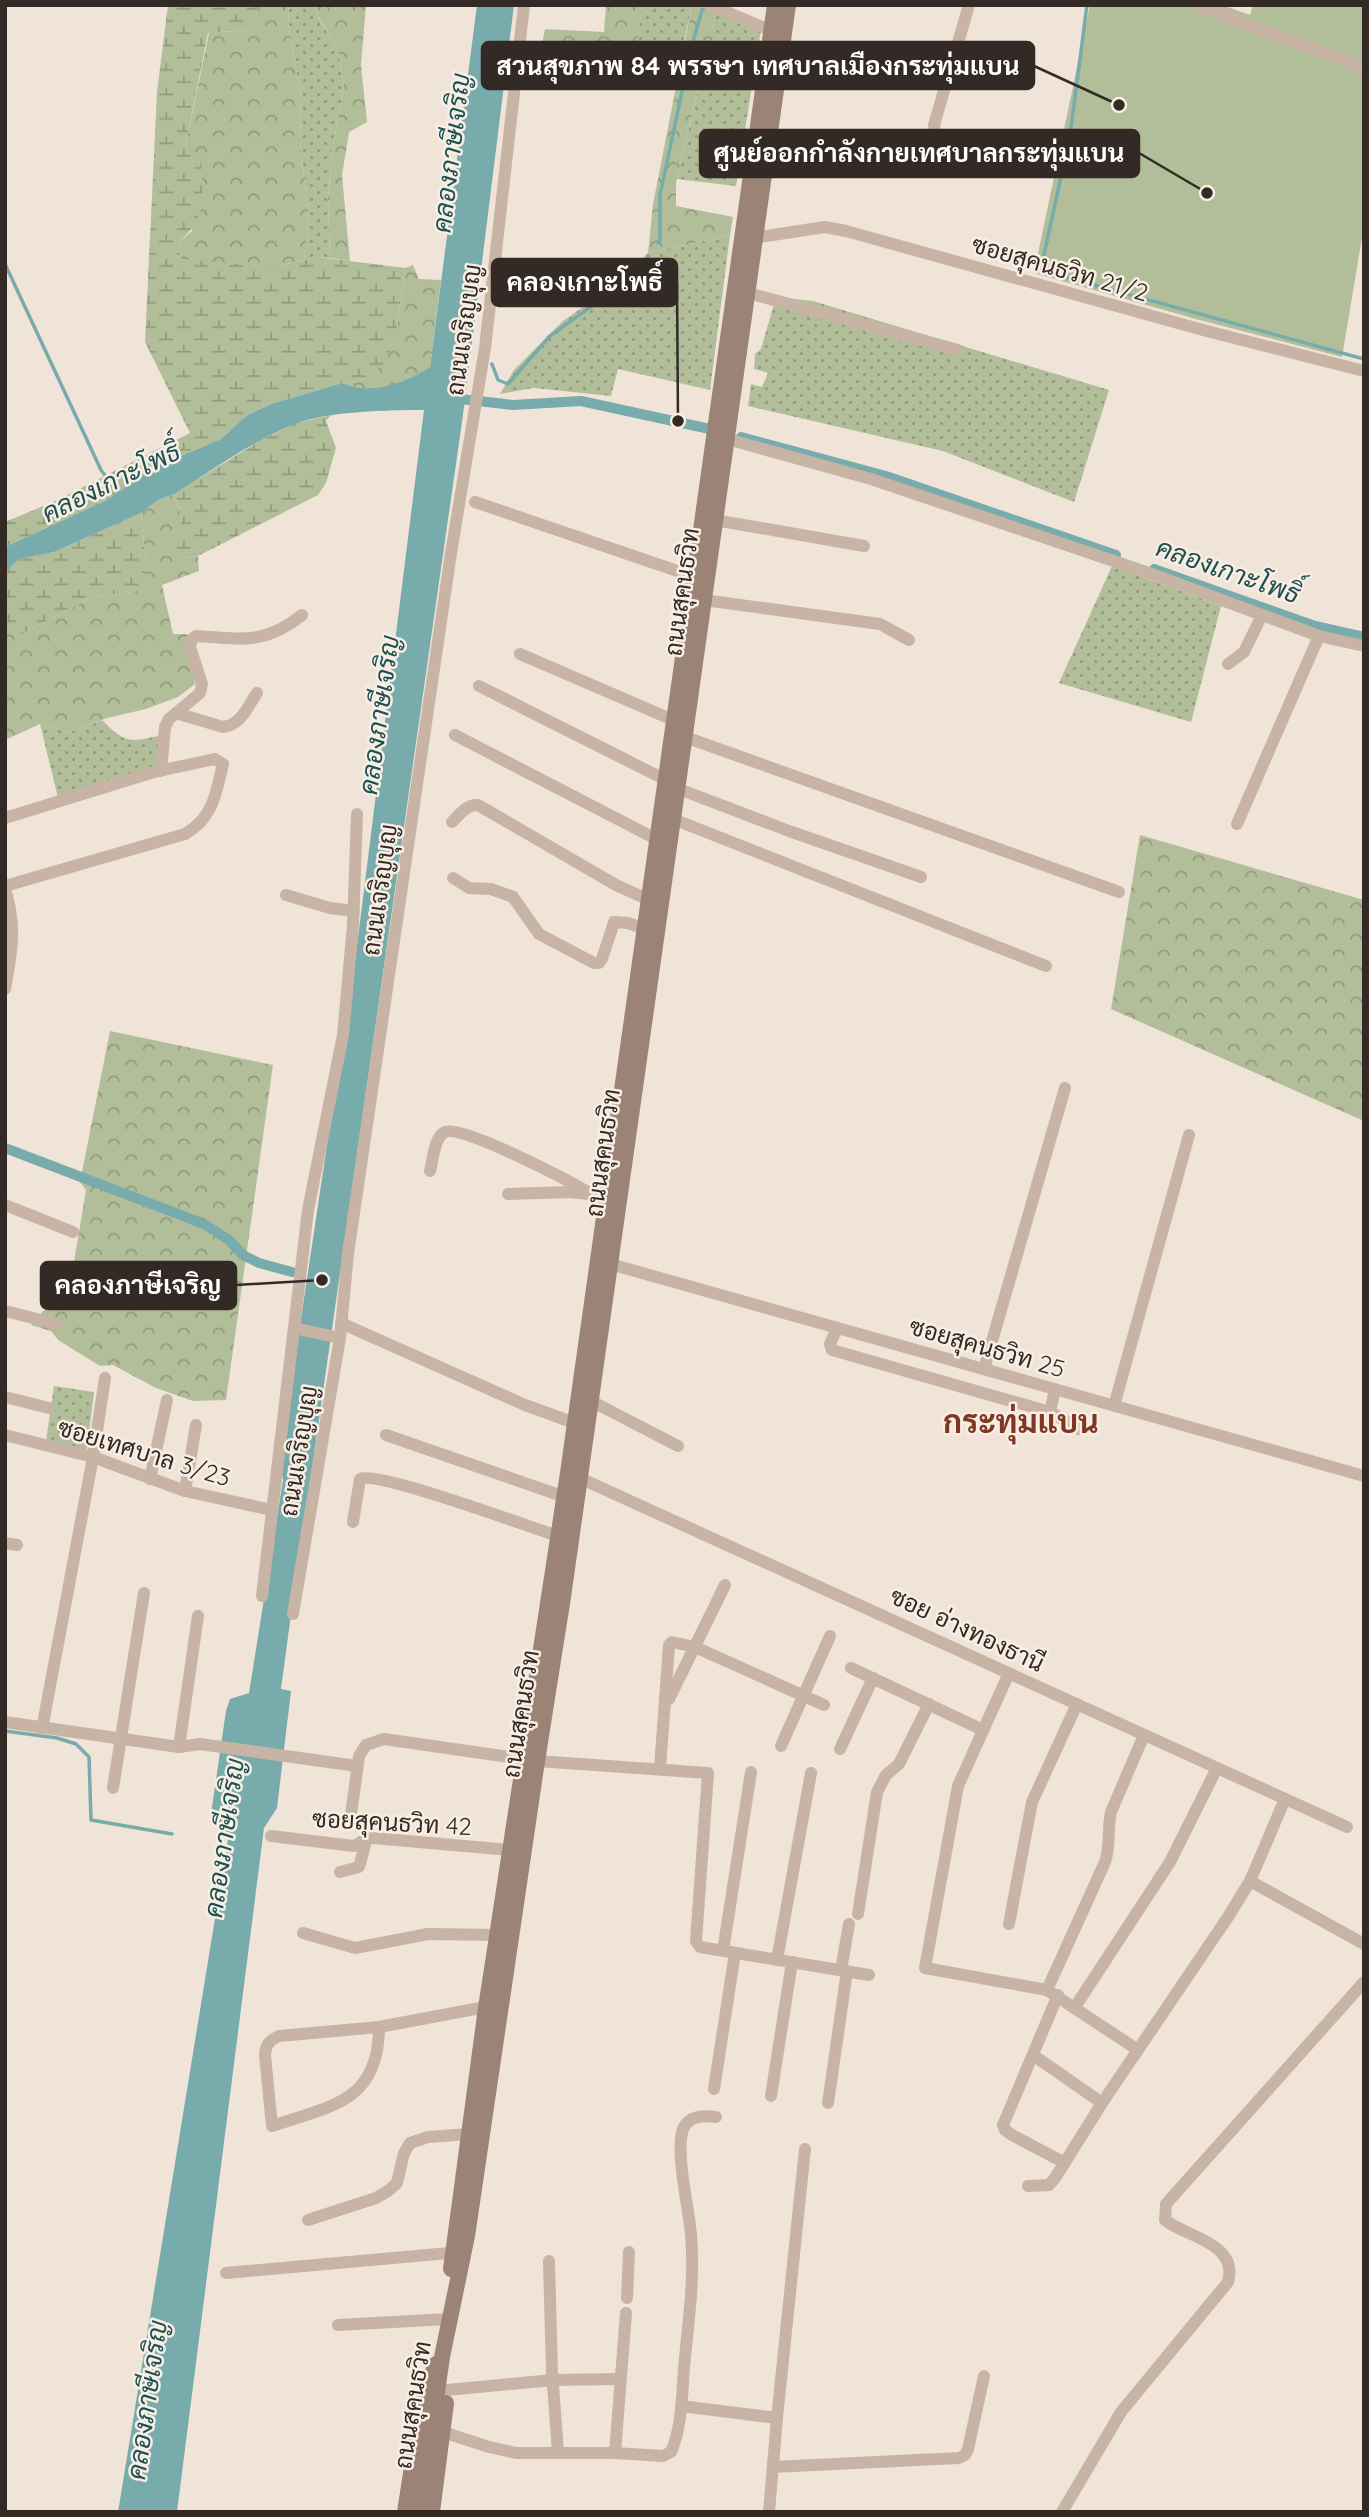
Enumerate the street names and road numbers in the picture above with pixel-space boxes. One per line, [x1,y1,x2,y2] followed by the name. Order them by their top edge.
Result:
[968,229,1152,309] street label: ซอยสุคนธวิท 21/2
[439,262,489,398] street label: ถนนเจริญบุญ
[657,526,707,658] street label: ถนนสุคนธวิท
[355,822,405,958] street label: ถนนเจริญบุญ
[578,1087,628,1219] street label: ถนนสุคนธวิท
[906,1311,1068,1385] street label: ซอยสุคนธวิท 25
[273,1383,325,1519] street label: ถนนเจริญบุญ
[54,1412,234,1493] street label: ซอยเทศบาล 3/23
[886,1580,1049,1678] street label: ซอย อ่างทองธานี
[495,1648,547,1780] street label: ถนนสุคนธวิท
[311,1803,473,1843] street label: ซอยสุคนธวิท 42
[387,2339,439,2471] street label: ถนนสุคนธวิท

